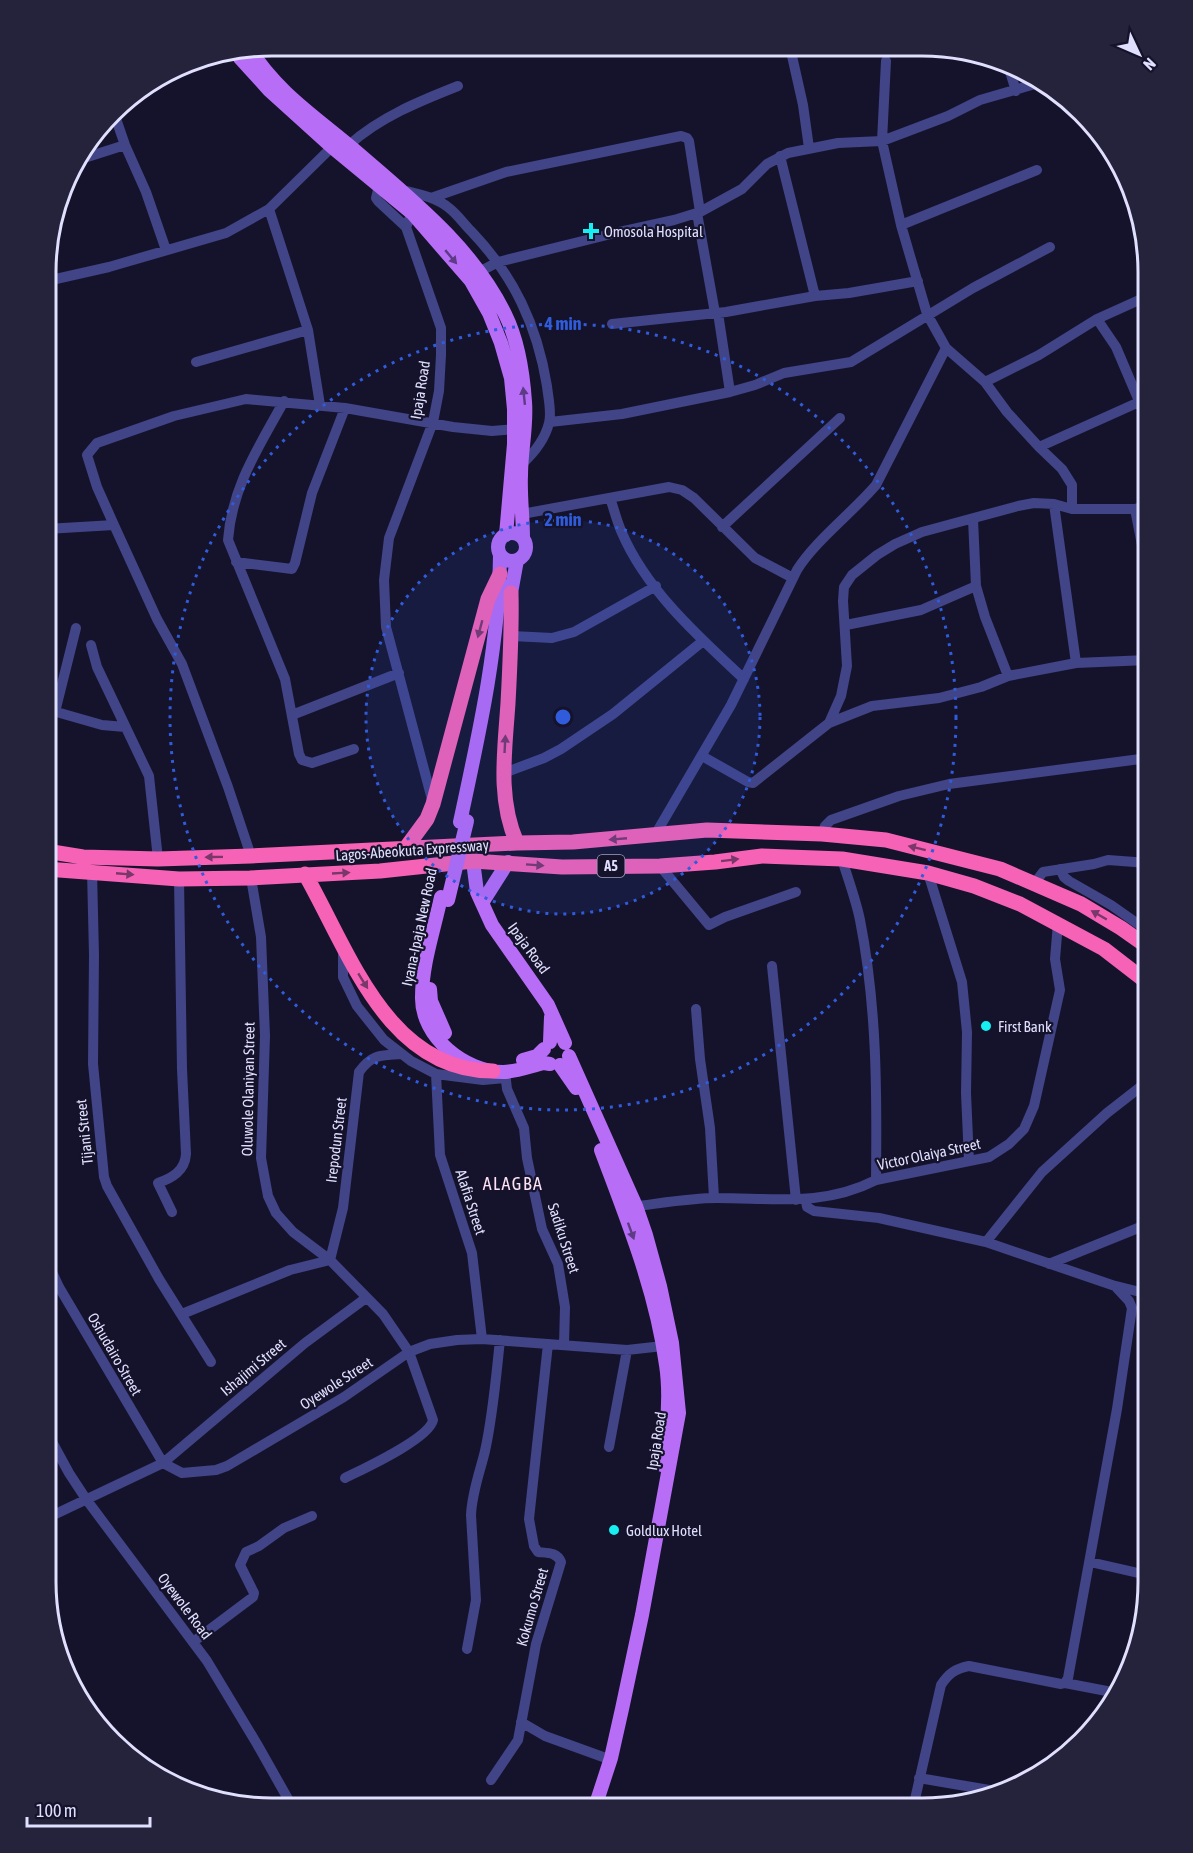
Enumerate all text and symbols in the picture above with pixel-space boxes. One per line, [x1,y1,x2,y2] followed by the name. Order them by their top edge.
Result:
[1109,24,1169,84] north arrow
[1140,55,1160,74] text: N
[582,222,600,240] marker: Omosola Hospital
[604,223,703,240] place label: Omosola Hospital
[444,249,457,264] one-way arrow
[544,313,582,334] text: 4 min
[407,360,433,420] street label: Ipaja Road
[519,387,529,406] one-way arrow
[545,509,582,530] text: 2 min
[475,620,484,638] one-way arrow
[553,707,573,727] centre of rings
[501,734,510,753] one-way arrow
[609,834,628,843] one-way arrow
[335,836,489,864] street label: Lagos-Abeokuta Expressway
[907,843,925,852] one-way arrow
[204,853,223,862] one-way arrow
[598,855,624,877] road number: A5
[721,855,740,865] one-way arrow
[526,860,545,869] one-way arrow
[398,866,440,988] street label: Iyana-Ipaja New Road
[331,868,350,877] one-way arrow
[116,869,135,879] one-way arrow
[1090,910,1107,920] one-way arrow
[505,919,553,977] street label: Ipaja Road
[358,973,369,989] one-way arrow
[998,1018,1052,1035] place label: First Bank
[979,1019,993,1033] marker: First Bank
[238,1022,258,1156] street label: Oluwole Olaniyan Street
[322,1096,350,1184] street label: Irepodun Street
[72,1098,96,1166] street label: Tijani Street
[876,1135,982,1173] street label: Victor Olaiya Street
[452,1167,490,1237] street label: Alafia Street
[483,1173,543,1194] district label: ALAGBA
[545,1201,583,1275] street label: Sadiku Street
[627,1222,636,1240] one-way arrow
[84,1310,146,1398] street label: Oshudairo Street
[217,1335,289,1399] street label: Ishajimi Street
[297,1353,375,1413] street label: Oyewole Street
[643,1411,669,1471] street label: Ipaja Road
[626,1522,702,1539] place label: Goldlux Hotel
[607,1523,621,1537] marker: Goldlux Hotel
[513,1566,551,1648] street label: Kokumo Street
[155,1569,215,1643] street label: Oyewole Road
[27,1790,150,1828] scale bar
[36,1800,77,1821] text: 100 m

